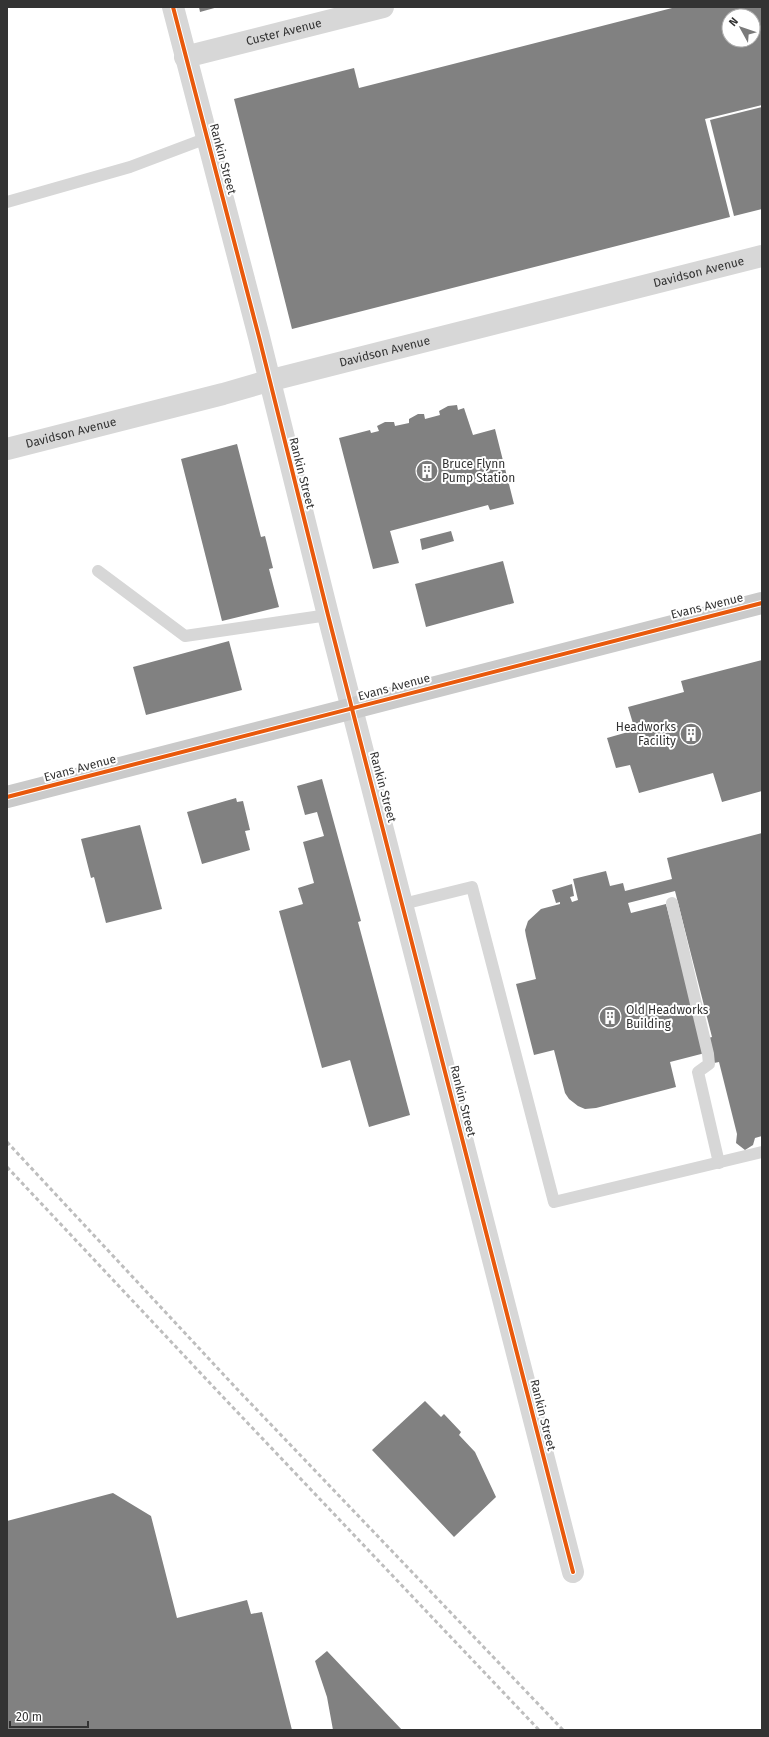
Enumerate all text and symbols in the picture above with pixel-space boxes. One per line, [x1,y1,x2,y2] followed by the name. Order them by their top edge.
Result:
[721,8,761,48] north arrow
[726,15,741,29] text: N
[245,16,323,48] street label: Custer Avenue
[207,122,239,197] street label: Rankin Street
[652,254,746,290] street label: Davidson Avenue
[338,333,431,370] street label: Davidson Avenue
[24,414,118,451] street label: Davidson Avenue
[286,436,318,511] street label: Rankin Street
[442,457,515,485] place label: Bruce Flynn Pump Station
[414,458,440,484] building icon: Bruce Flynn Pump Station
[669,590,745,622] street label: Evans Avenue
[356,671,432,703] street label: Evans Avenue
[616,720,676,748] place label: Headworks Facility
[678,721,704,747] building icon: Headworks Facility
[367,750,399,825] street label: Rankin Street
[42,752,118,784] street label: Evans Avenue
[626,1003,709,1031] place label: Old Headworks Building
[597,1004,623,1030] building icon: Old Headworks Building
[447,1064,479,1139] street label: Rankin Street
[527,1378,559,1453] street label: Rankin Street
[10,1703,88,1729] scale bar
[16,1710,42,1724] text: 20 m

